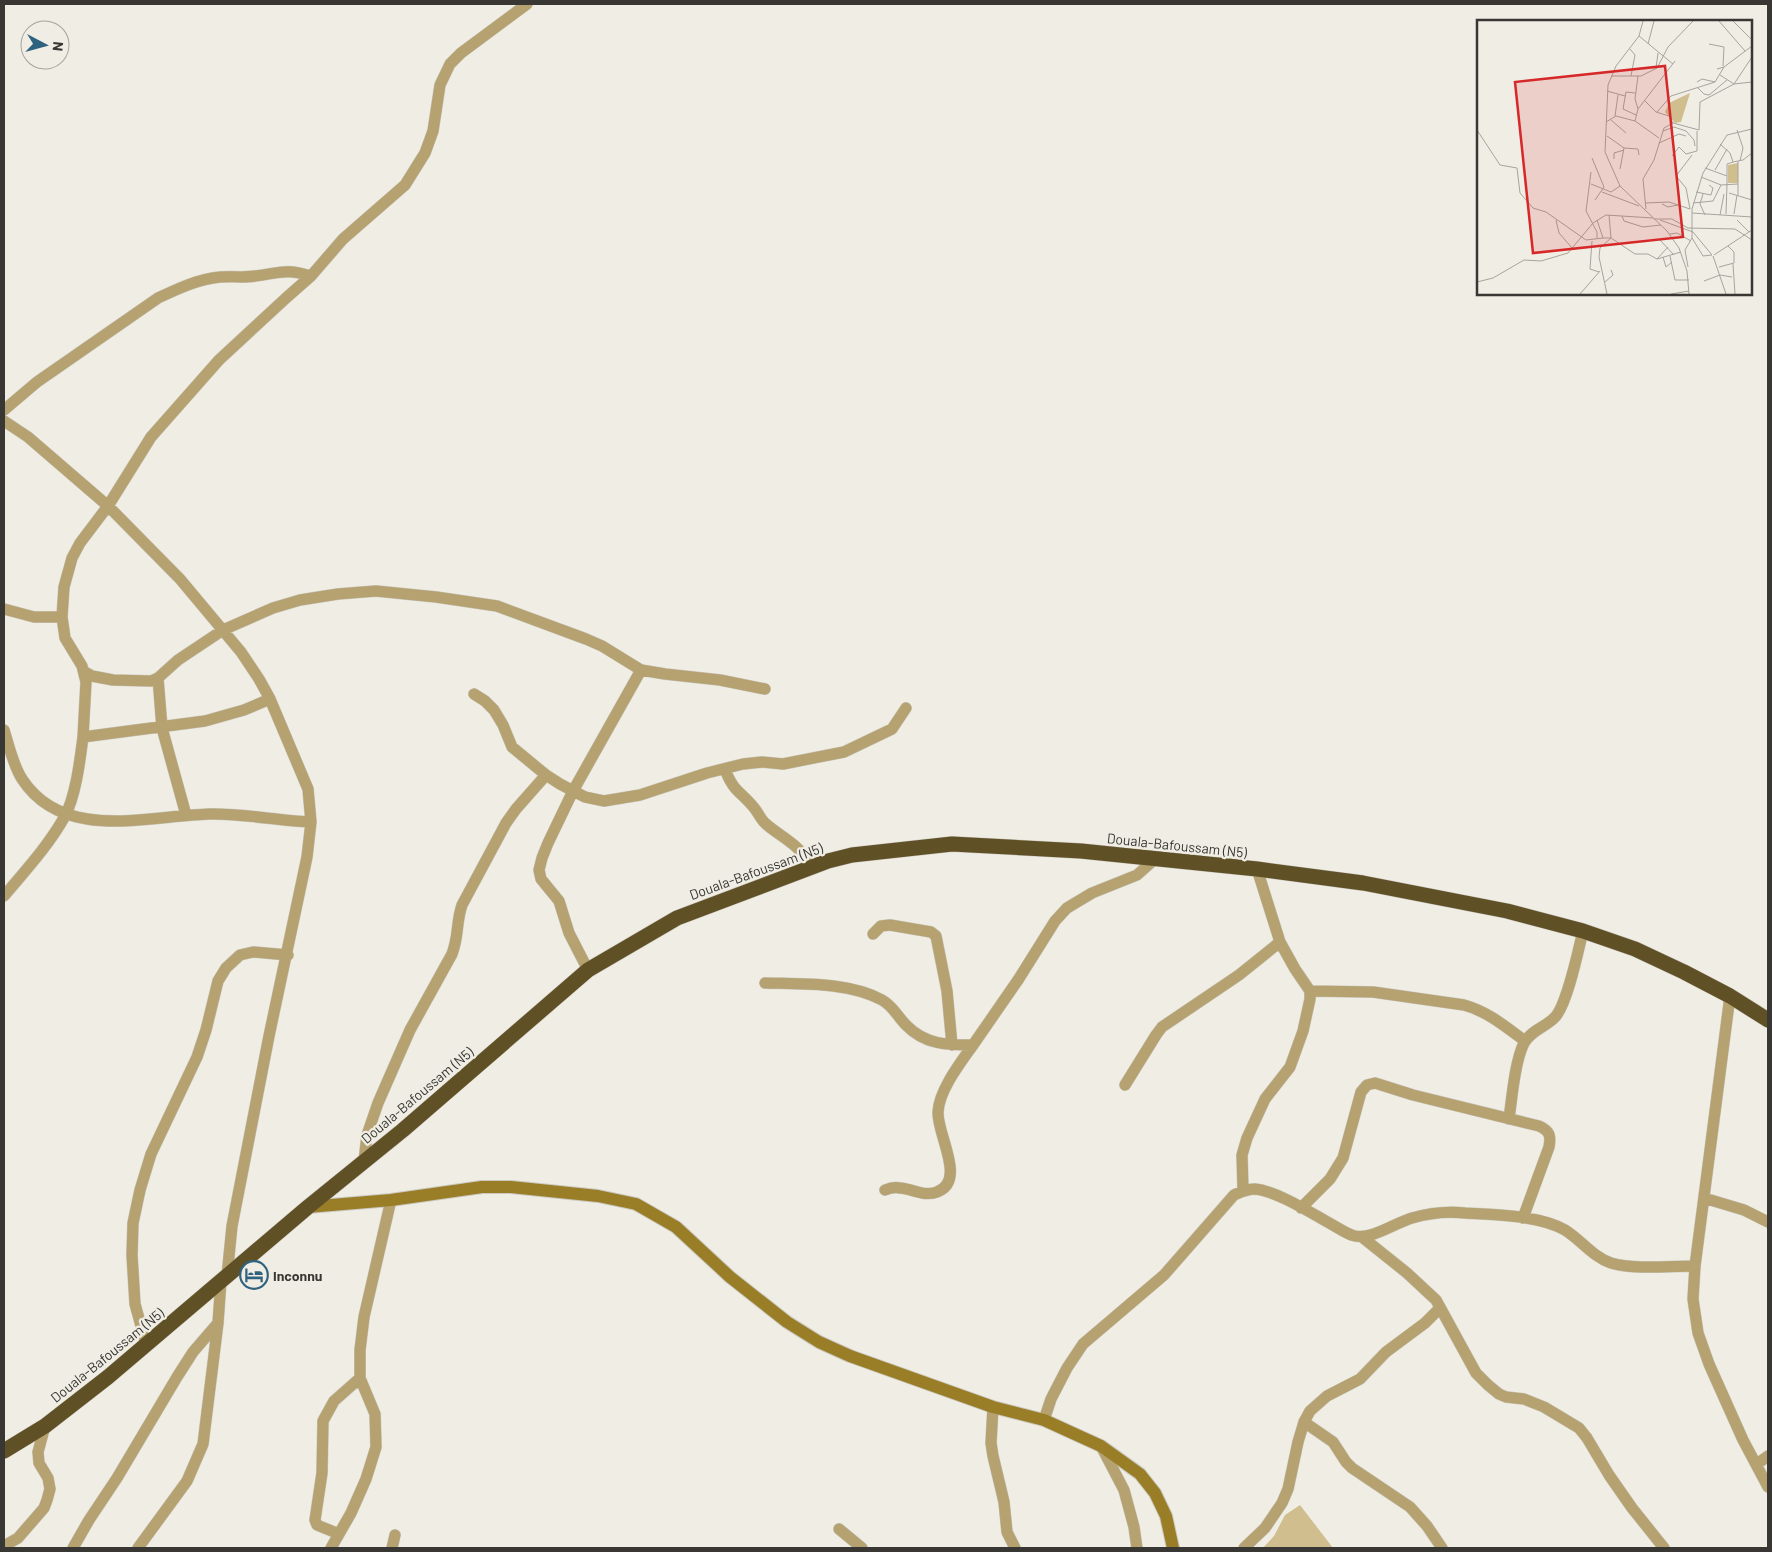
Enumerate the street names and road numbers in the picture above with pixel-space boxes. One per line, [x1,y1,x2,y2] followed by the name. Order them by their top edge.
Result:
[1106,829,1248,861] street label: Douala-Bafoussam (N5)
[687,839,825,903] street label: Douala-Bafoussam (N5)
[358,1043,477,1147] street label: Douala-Bafoussam (N5)
[47,1304,167,1406] street label: Douala-Bafoussam (N5)

